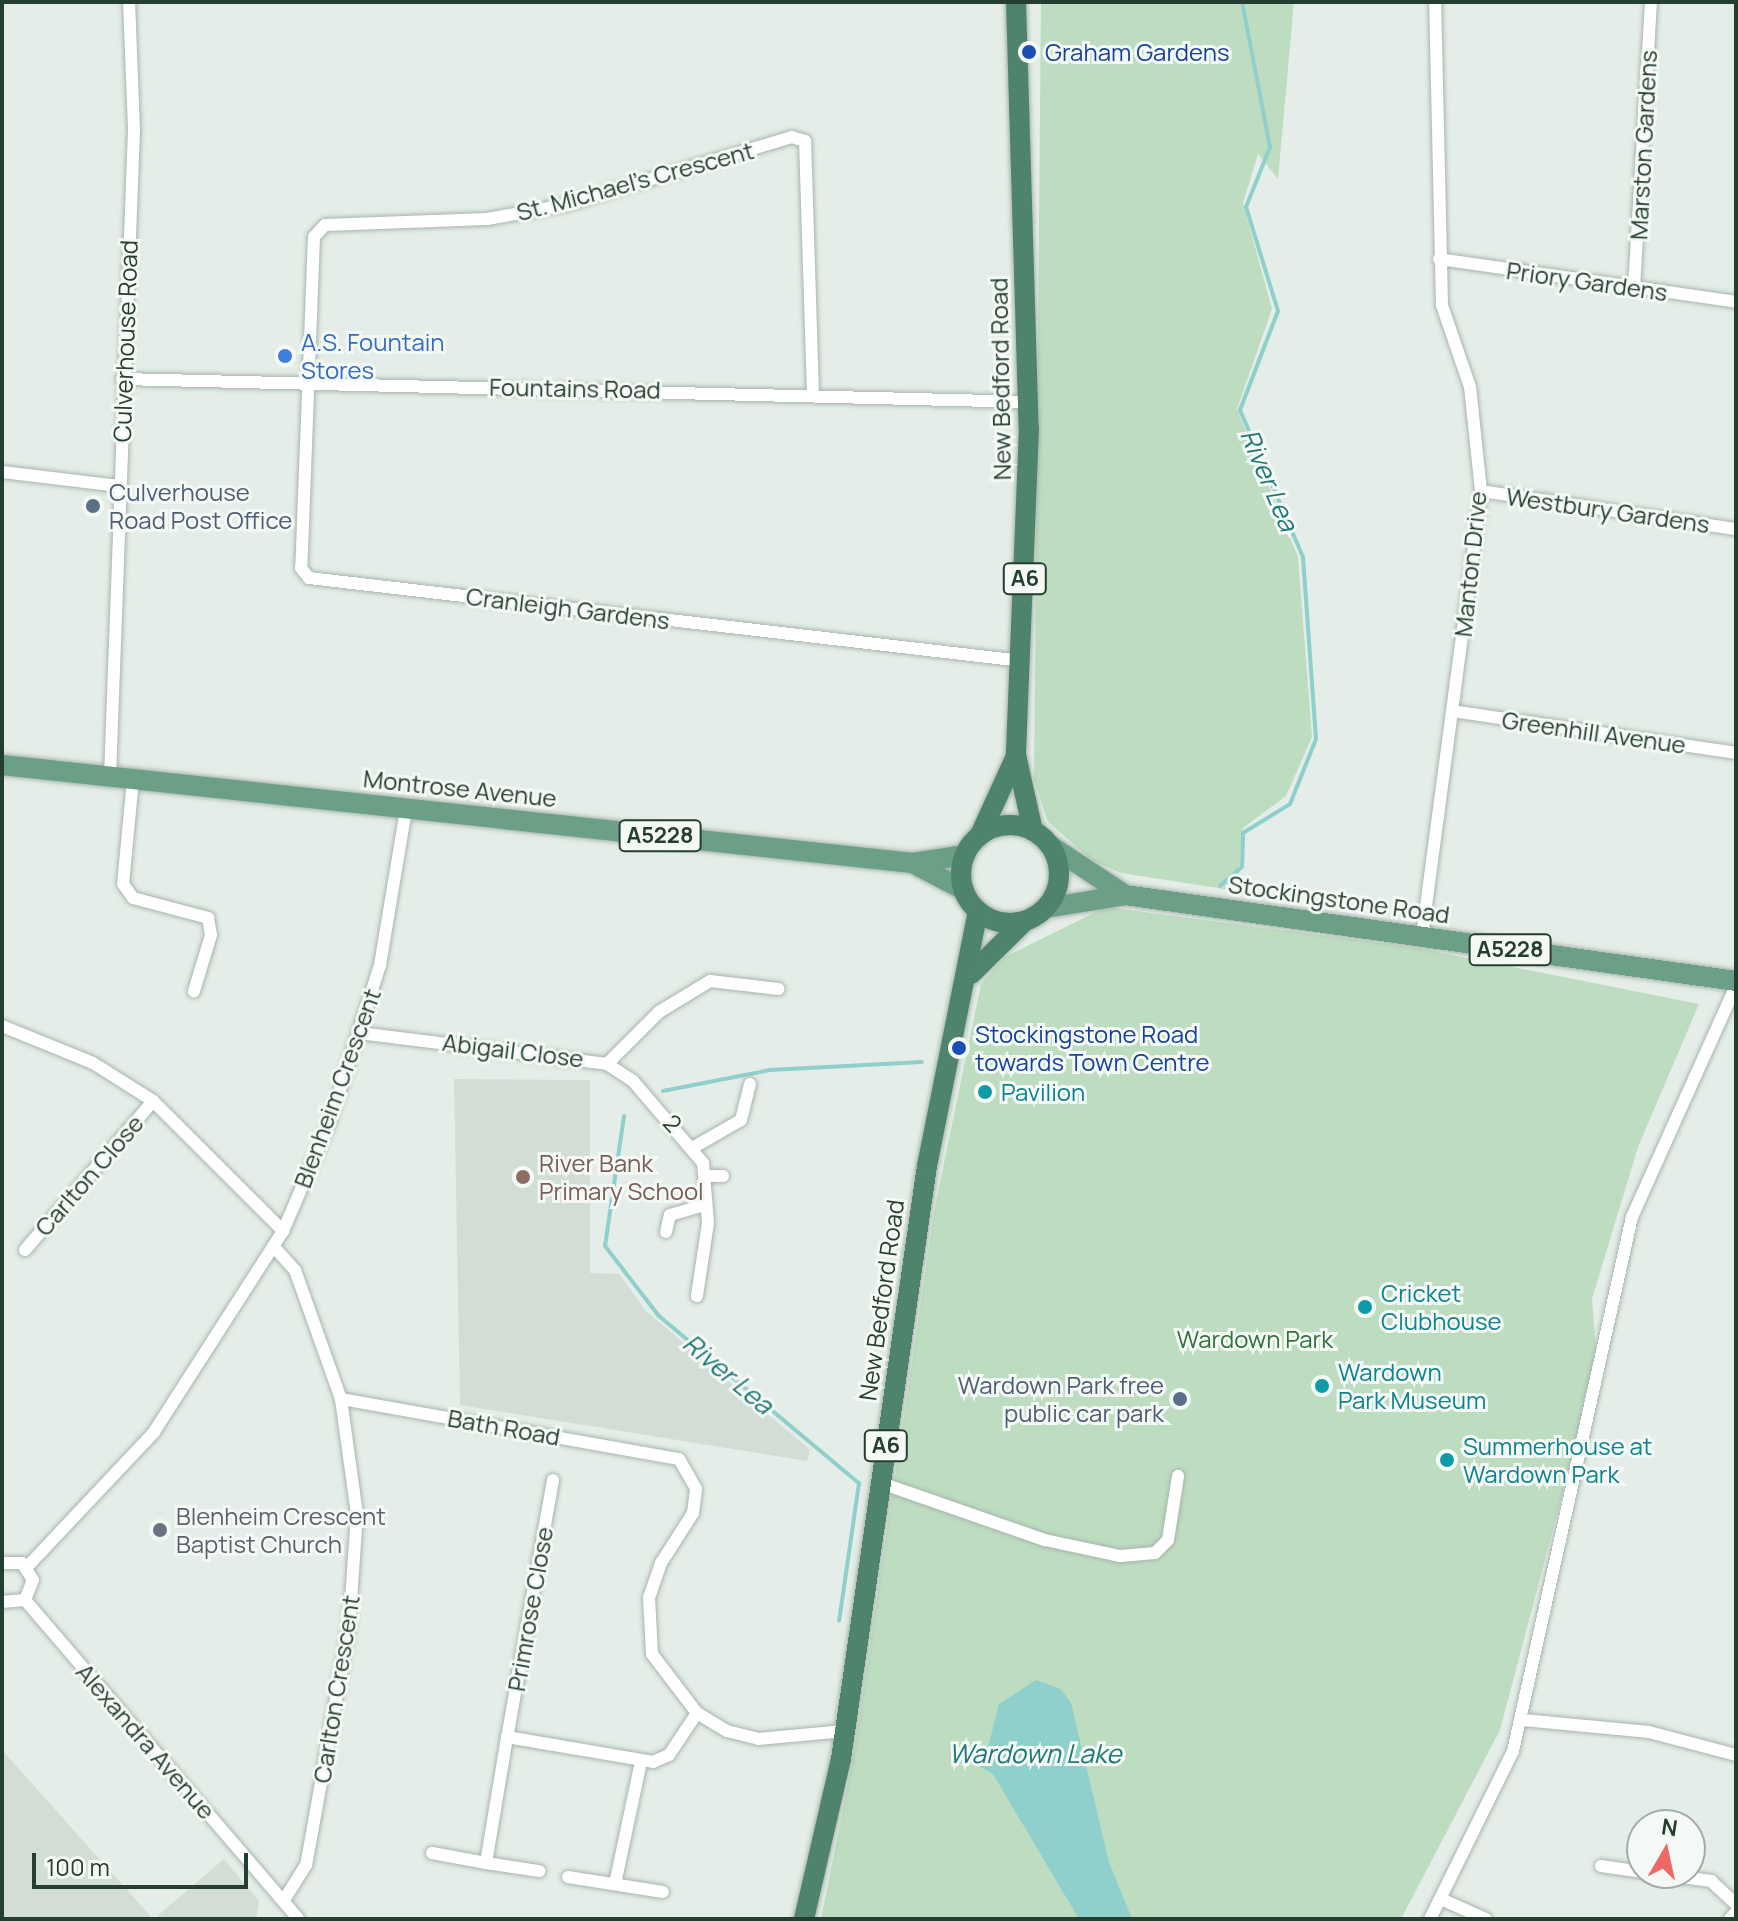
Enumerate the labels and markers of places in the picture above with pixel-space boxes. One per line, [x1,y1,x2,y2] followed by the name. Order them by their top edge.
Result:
[1045,38,1230,66] place label: Graham Gardens
[1020,43,1038,61] marker: Graham Gardens
[301,328,445,384] place label: A.S. Fountain Stores
[276,347,294,365] marker: A.S. Fountain Stores
[109,478,292,534] place label: Culverhouse Road Post Office
[84,497,102,515] marker: Culverhouse Road Post Office
[975,1020,1210,1076] place label: Stockingstone Road towards Town Centre
[950,1039,968,1057] marker: Stockingstone Road towards Town Centre
[1001,1078,1085,1106] place label: Pavilion
[976,1083,994,1101] marker: Pavilion
[539,1149,704,1205] place label: River Bank Primary School
[514,1168,532,1186] marker: River Bank Primary School
[1381,1279,1502,1335] place label: Cricket Clubhouse
[1356,1298,1374,1316] marker: Cricket Clubhouse
[1338,1358,1486,1414] place label: Wardown Park Museum
[958,1371,1164,1427] place label: Wardown Park free public car park
[1313,1377,1331,1395] marker: Wardown Park Museum
[1171,1390,1189,1408] marker: Wardown Park free public car park
[1463,1432,1652,1488] place label: Summerhouse at Wardown Park
[1438,1451,1456,1469] marker: Summerhouse at Wardown Park
[176,1502,386,1558] place label: Blenheim Crescent Baptist Church
[151,1521,169,1539] marker: Blenheim Crescent Baptist Church

